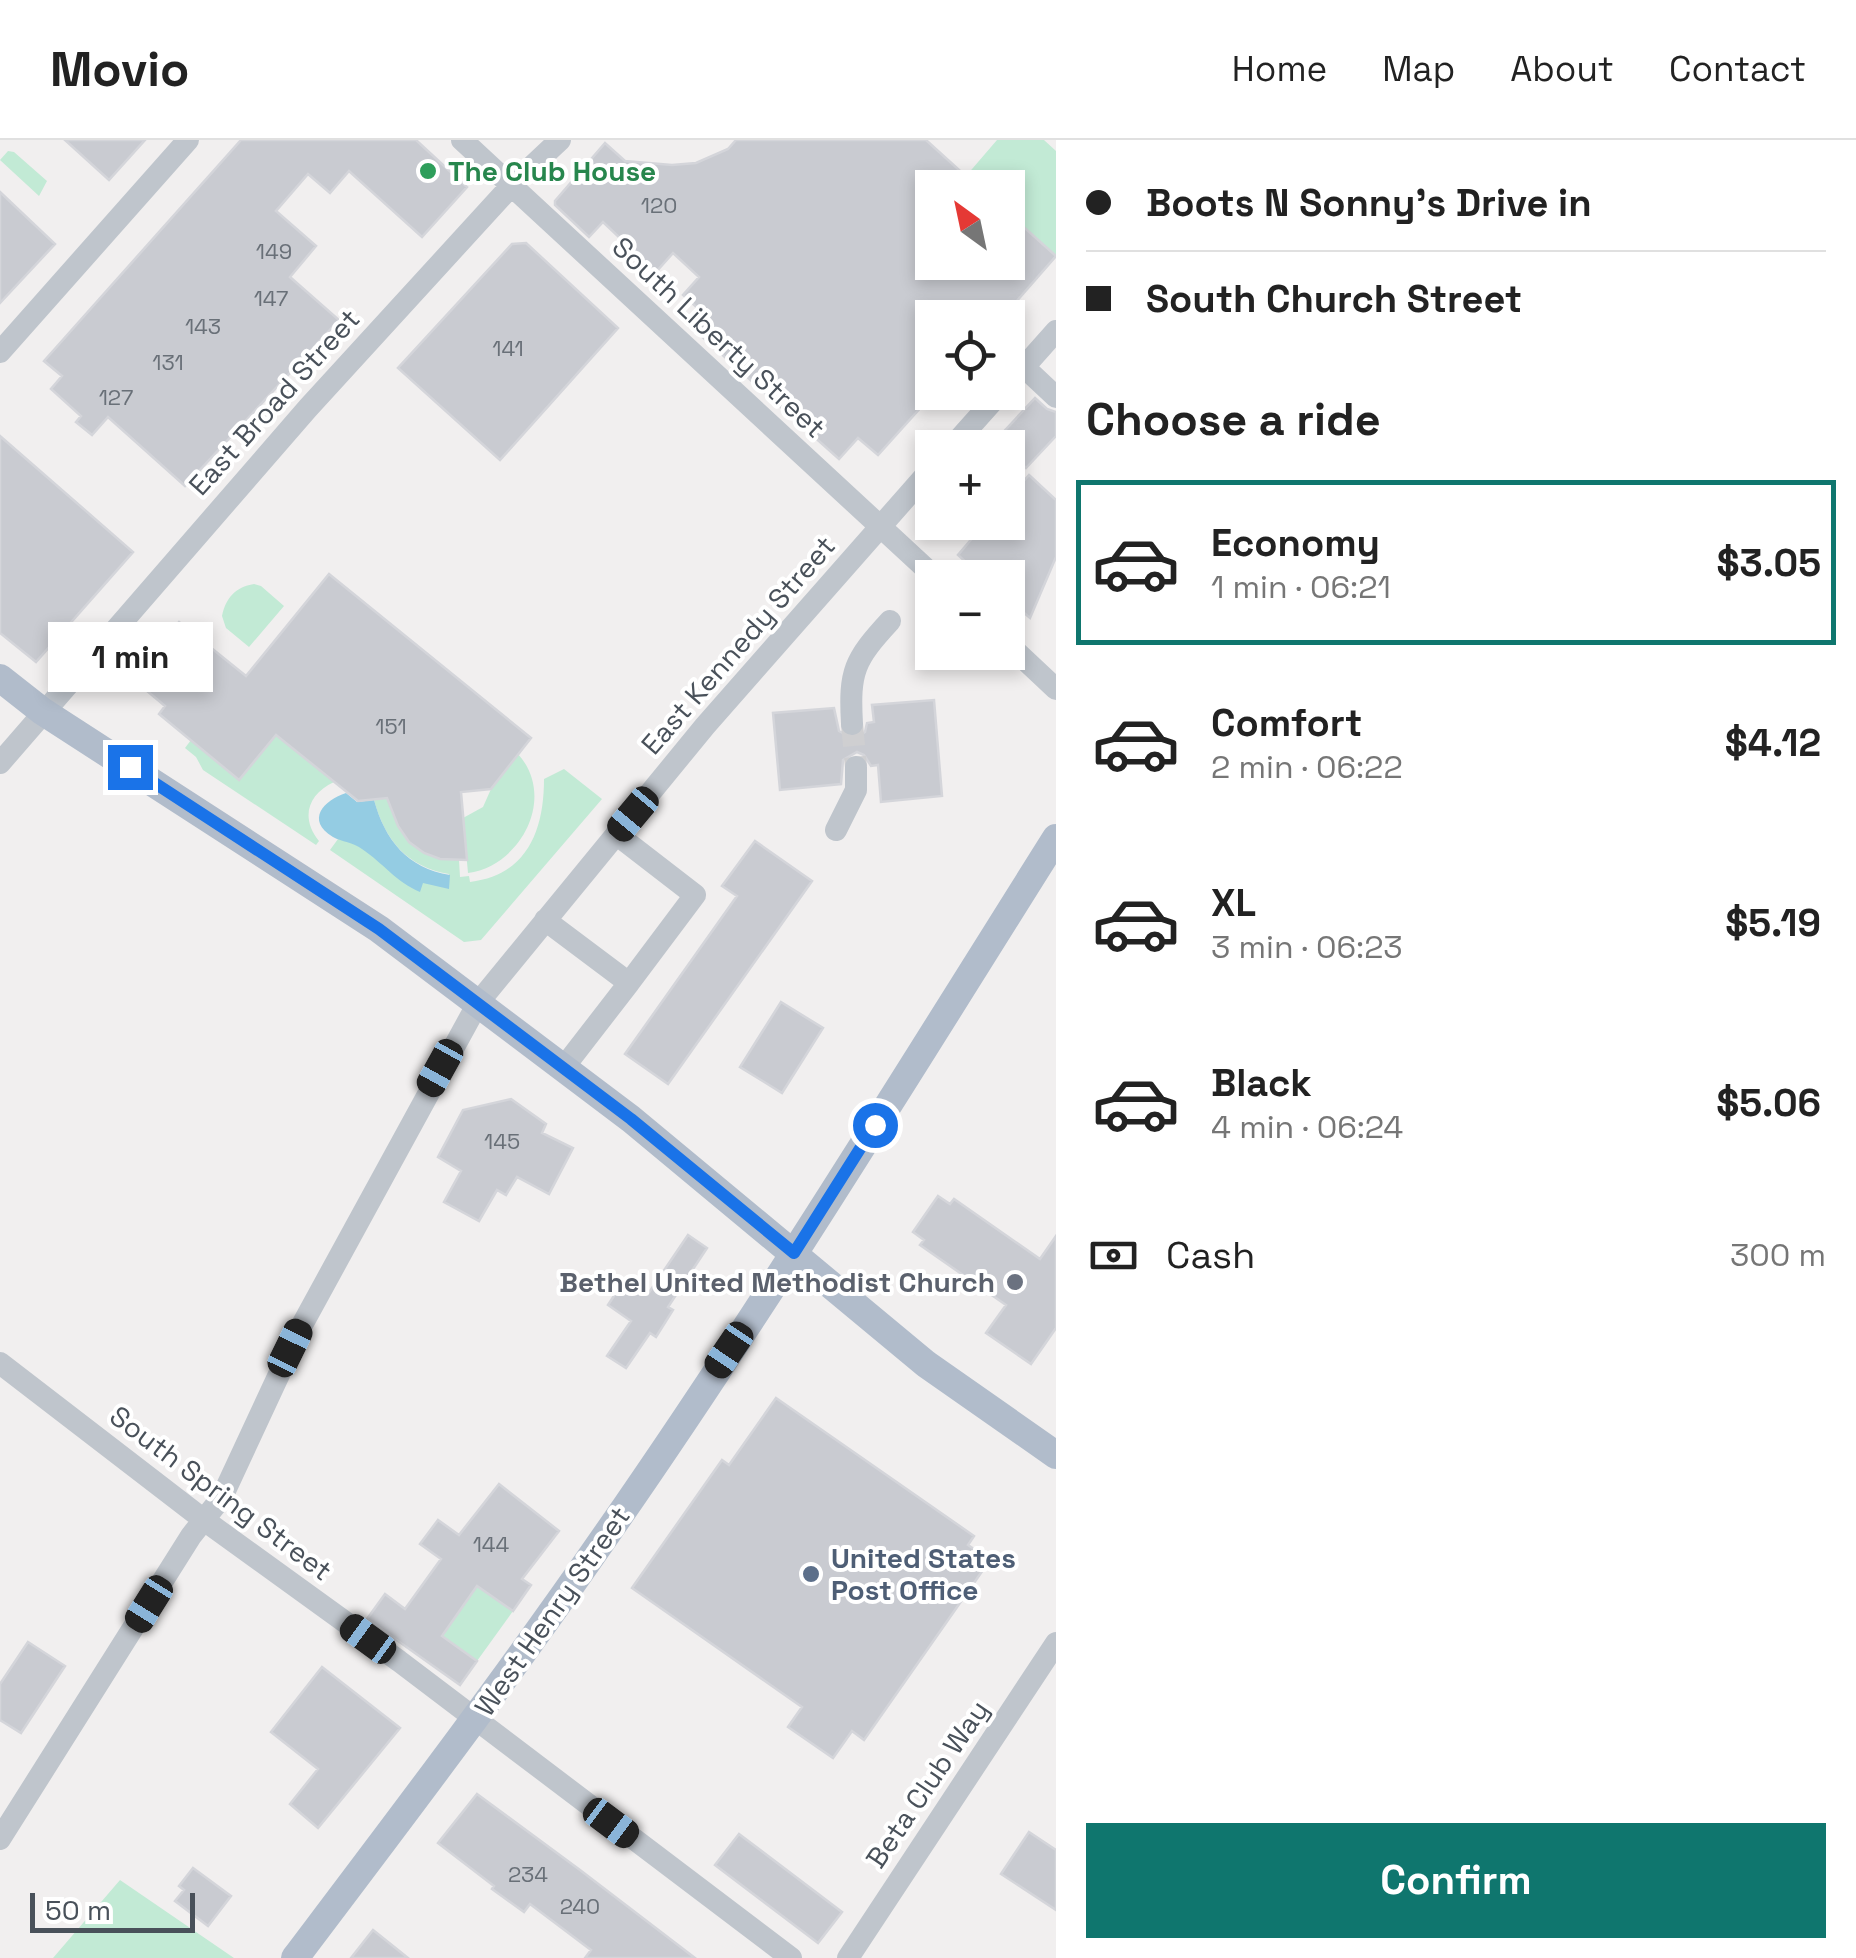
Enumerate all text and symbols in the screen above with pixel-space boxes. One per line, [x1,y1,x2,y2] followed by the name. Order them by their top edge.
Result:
[50,39,190,100] text: Movio
[1232,47,1327,91] text: Home
[1382,47,1455,91] text: Map
[1510,47,1614,91] text: About
[1669,47,1806,91] text: Contact
[448,153,656,189] place label: The Club House
[417,160,439,182] marker: The Club House
[915,170,1025,280] north arrow
[915,170,1025,670] map controls
[1146,179,1592,227] text: Boots N Sonny's Drive in
[641,191,677,219] house number: 120
[605,229,833,445] street label: South Liberty Street
[256,237,292,265] house number: 149
[1146,275,1522,323] text: South Church Street
[254,284,288,312] house number: 147
[915,300,1025,410] button: locate
[181,301,367,503] street label: East Broad Street
[185,312,221,340] house number: 143
[492,334,524,362] house number: 141
[152,348,184,376] house number: 131
[99,383,133,411] house number: 127
[1086,391,1381,448] text: Choose a ride
[915,430,1025,540] button: +
[1091,518,1181,608] icon: car
[1211,519,1380,567] text: Economy
[633,528,843,762] street label: East Kennedy Street
[1717,539,1821,587] text: $3.05
[915,560,1025,670] button: −
[1211,567,1391,607] text: 1 min · 06:21
[48,622,212,692] callout: 1 min
[91,637,170,677] text: 1 min
[1091,698,1181,788] icon: car
[1211,699,1362,747] text: Comfort
[375,712,407,740] house number: 151
[1725,719,1821,767] text: $4.12
[108,745,153,790] route end
[1211,747,1403,787] text: 2 min · 06:22
[602,781,664,847] car
[1091,878,1181,968] icon: car
[1211,879,1256,927] text: XL
[1725,899,1821,947] text: $5.19
[1211,927,1403,967] text: 3 min · 06:23
[412,1034,468,1102] car
[1091,1058,1181,1148] icon: car
[1211,1059,1312,1107] text: Black
[1716,1079,1821,1127] text: $5.06
[853,1103,898,1148] route start
[1211,1107,1403,1147] text: 4 min · 06:24
[484,1127,520,1155] house number: 145
[1086,1228,1141,1283] icon: cash
[1166,1231,1255,1279] text: Cash
[1730,1235,1826,1275] text: 300 m
[559,1264,995,1300] place label: Bethel United Methodist Church
[1004,1271,1026,1293] marker: Bethel United Methodist Church
[263,1314,317,1382] car
[700,1317,758,1383] car
[103,1398,339,1588] street label: South Spring Street
[466,1499,638,1723] street label: West Henry Street
[473,1530,510,1558] house number: 144
[831,1540,1016,1608] place label: United States Post Office
[800,1563,822,1585] marker: United States Post Office
[120,1571,178,1637] car
[335,1609,401,1669] car
[858,1693,996,1875] street label: Beta Club Way
[578,1793,644,1853] car
[1086,1823,1826,1938] button: Confirm
[508,1860,548,1888] house number: 234
[30,1888,195,1932] scale bar
[45,1892,111,1928] text: 50 m
[560,1892,600,1920] house number: 240

